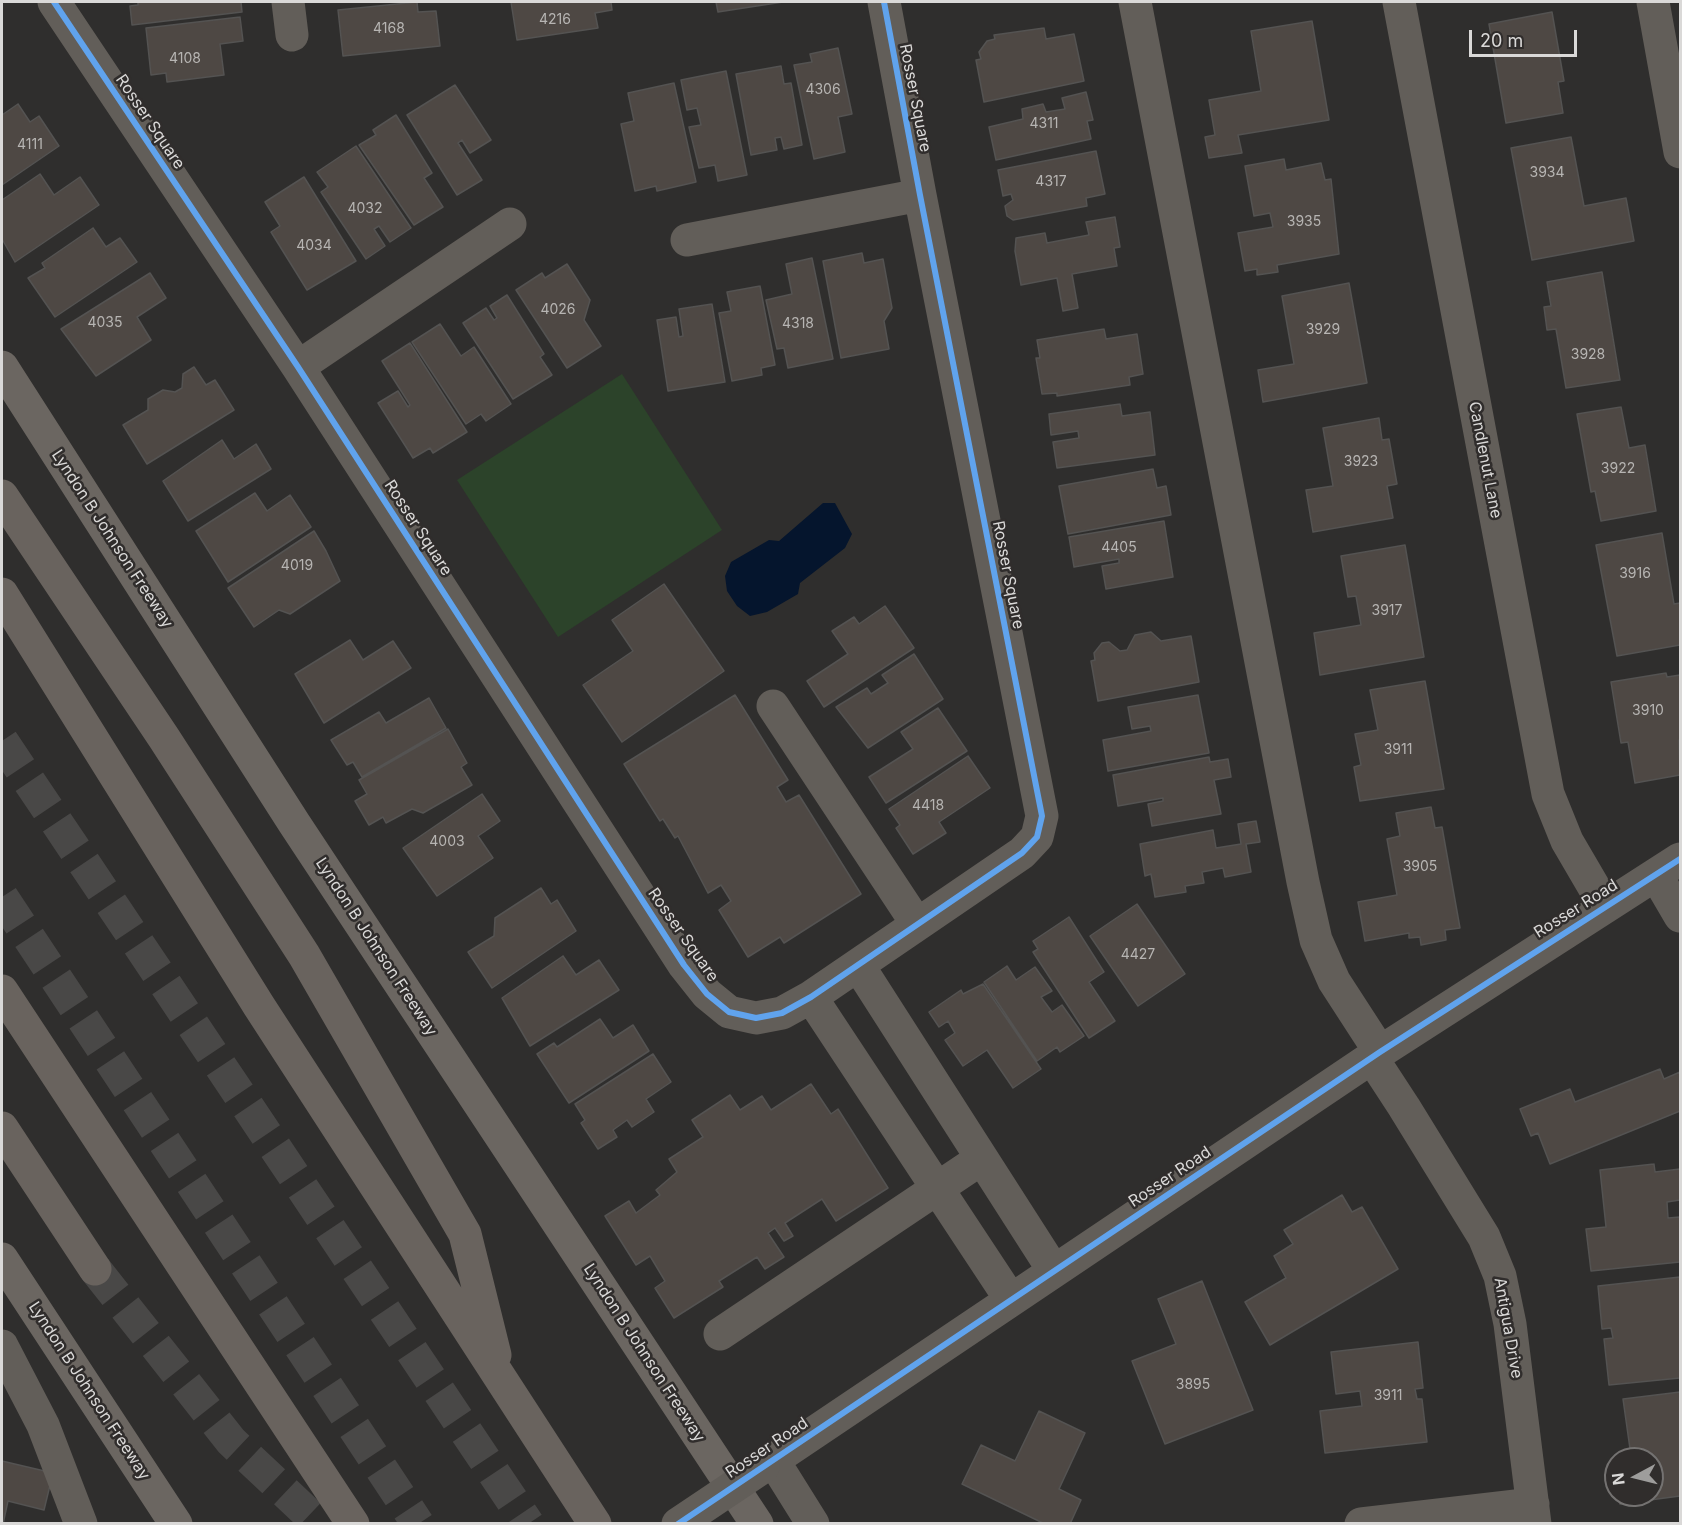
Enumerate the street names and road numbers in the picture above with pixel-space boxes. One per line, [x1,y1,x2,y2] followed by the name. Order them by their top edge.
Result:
[895,42,935,154] street label: Rosser Square
[111,71,189,173] street label: Rosser Square
[1464,400,1506,520] street label: Candlenut Lane
[47,446,177,632] street label: Lyndon B Johnson Freeway
[380,477,456,579] street label: Rosser Square
[988,519,1028,631] street label: Rosser Square
[311,854,441,1040] street label: Lyndon B Johnson Freeway
[1531,876,1621,942] street label: Rosser Road
[644,884,722,986] street label: Rosser Square
[1125,1142,1215,1212] street label: Rosser Road
[579,1260,709,1446] street label: Lyndon B Johnson Freeway
[1490,1276,1526,1380] street label: Antigua Drive
[24,1298,154,1484] street label: Lyndon B Johnson Freeway
[722,1413,812,1483] street label: Rosser Road

